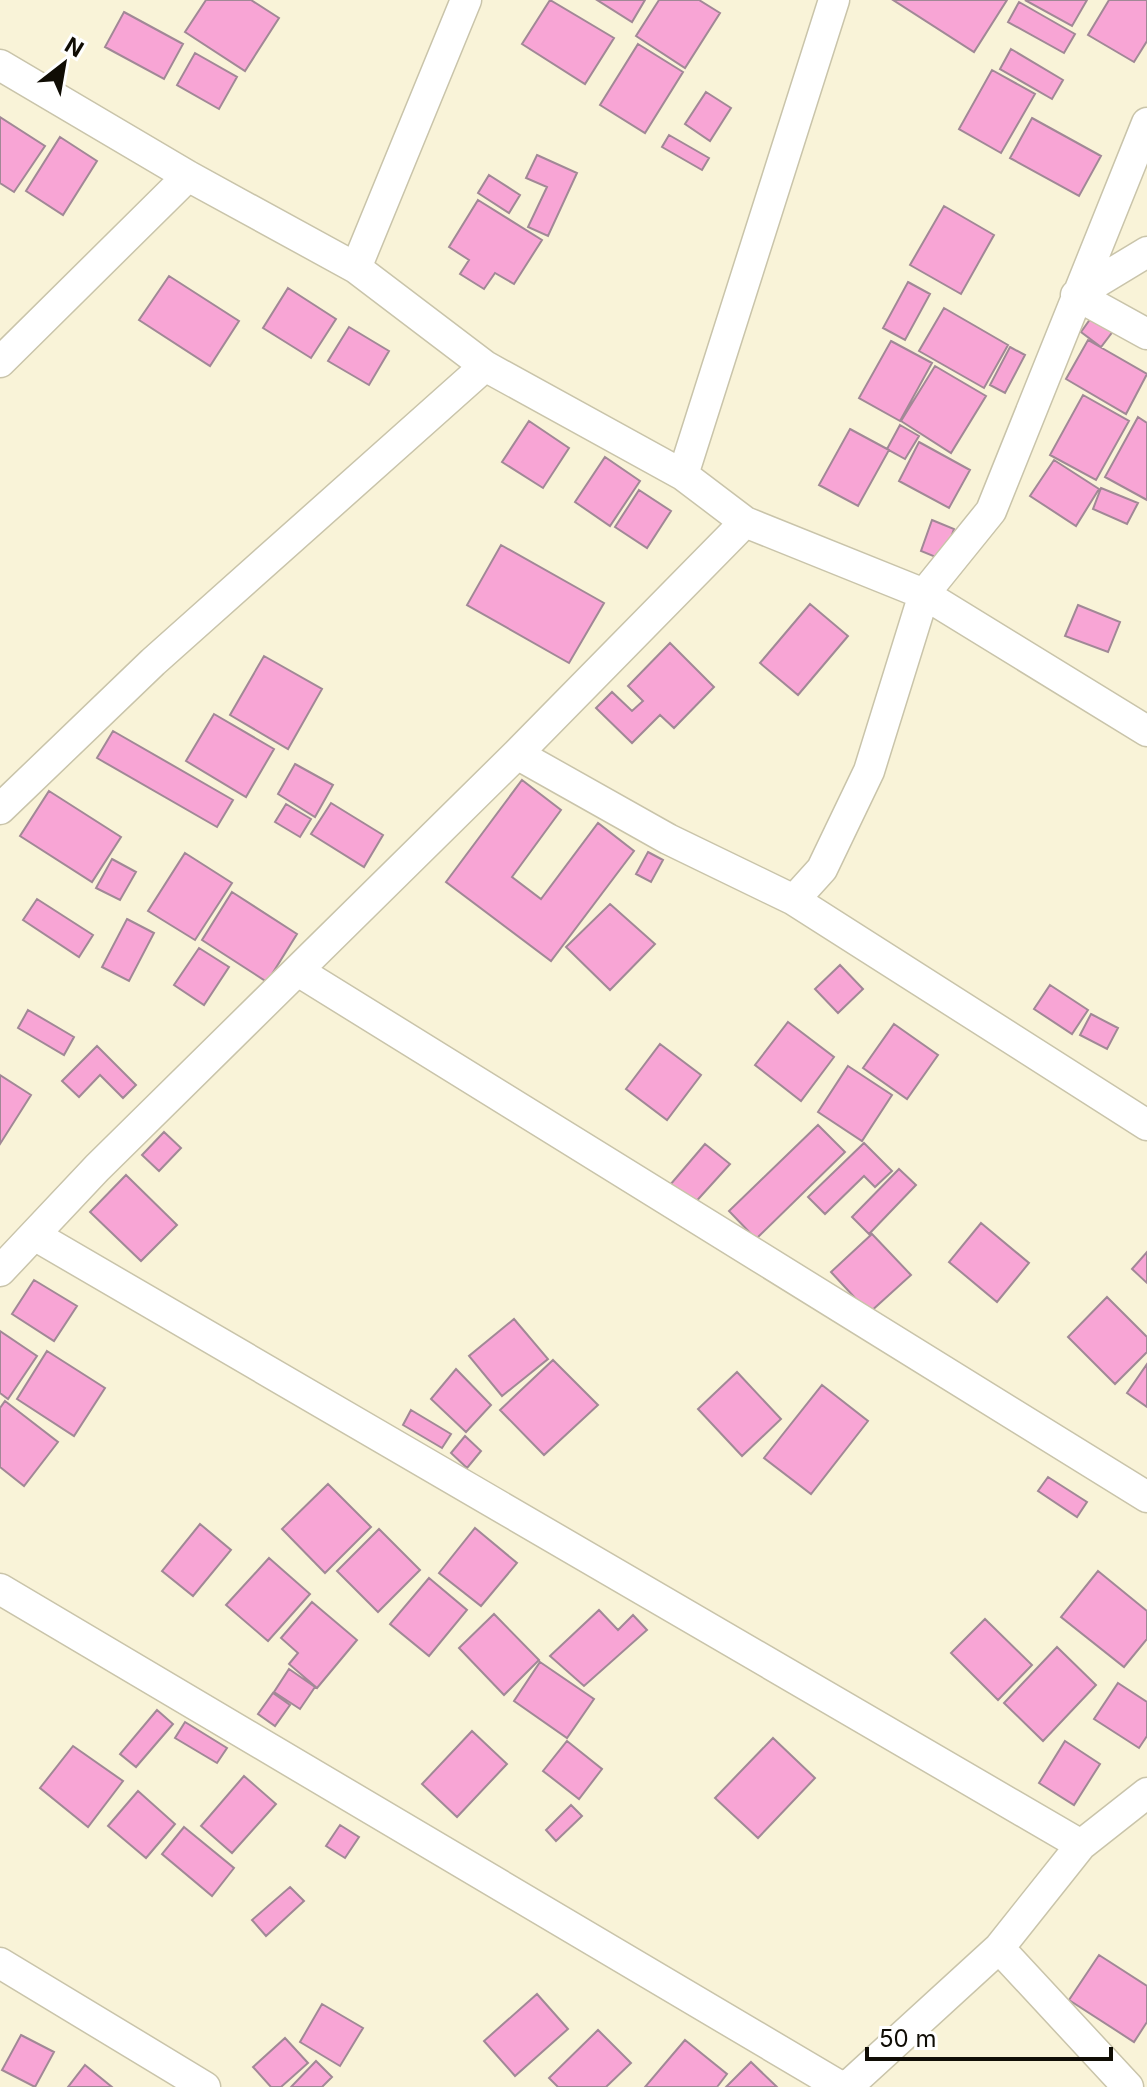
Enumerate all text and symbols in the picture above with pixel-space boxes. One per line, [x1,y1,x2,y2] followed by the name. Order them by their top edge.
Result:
[24,24,104,104] north arrow
[60,31,88,62] text: N
[867,2011,1111,2061] scale bar
[879,2024,937,2053] text: 50 m

